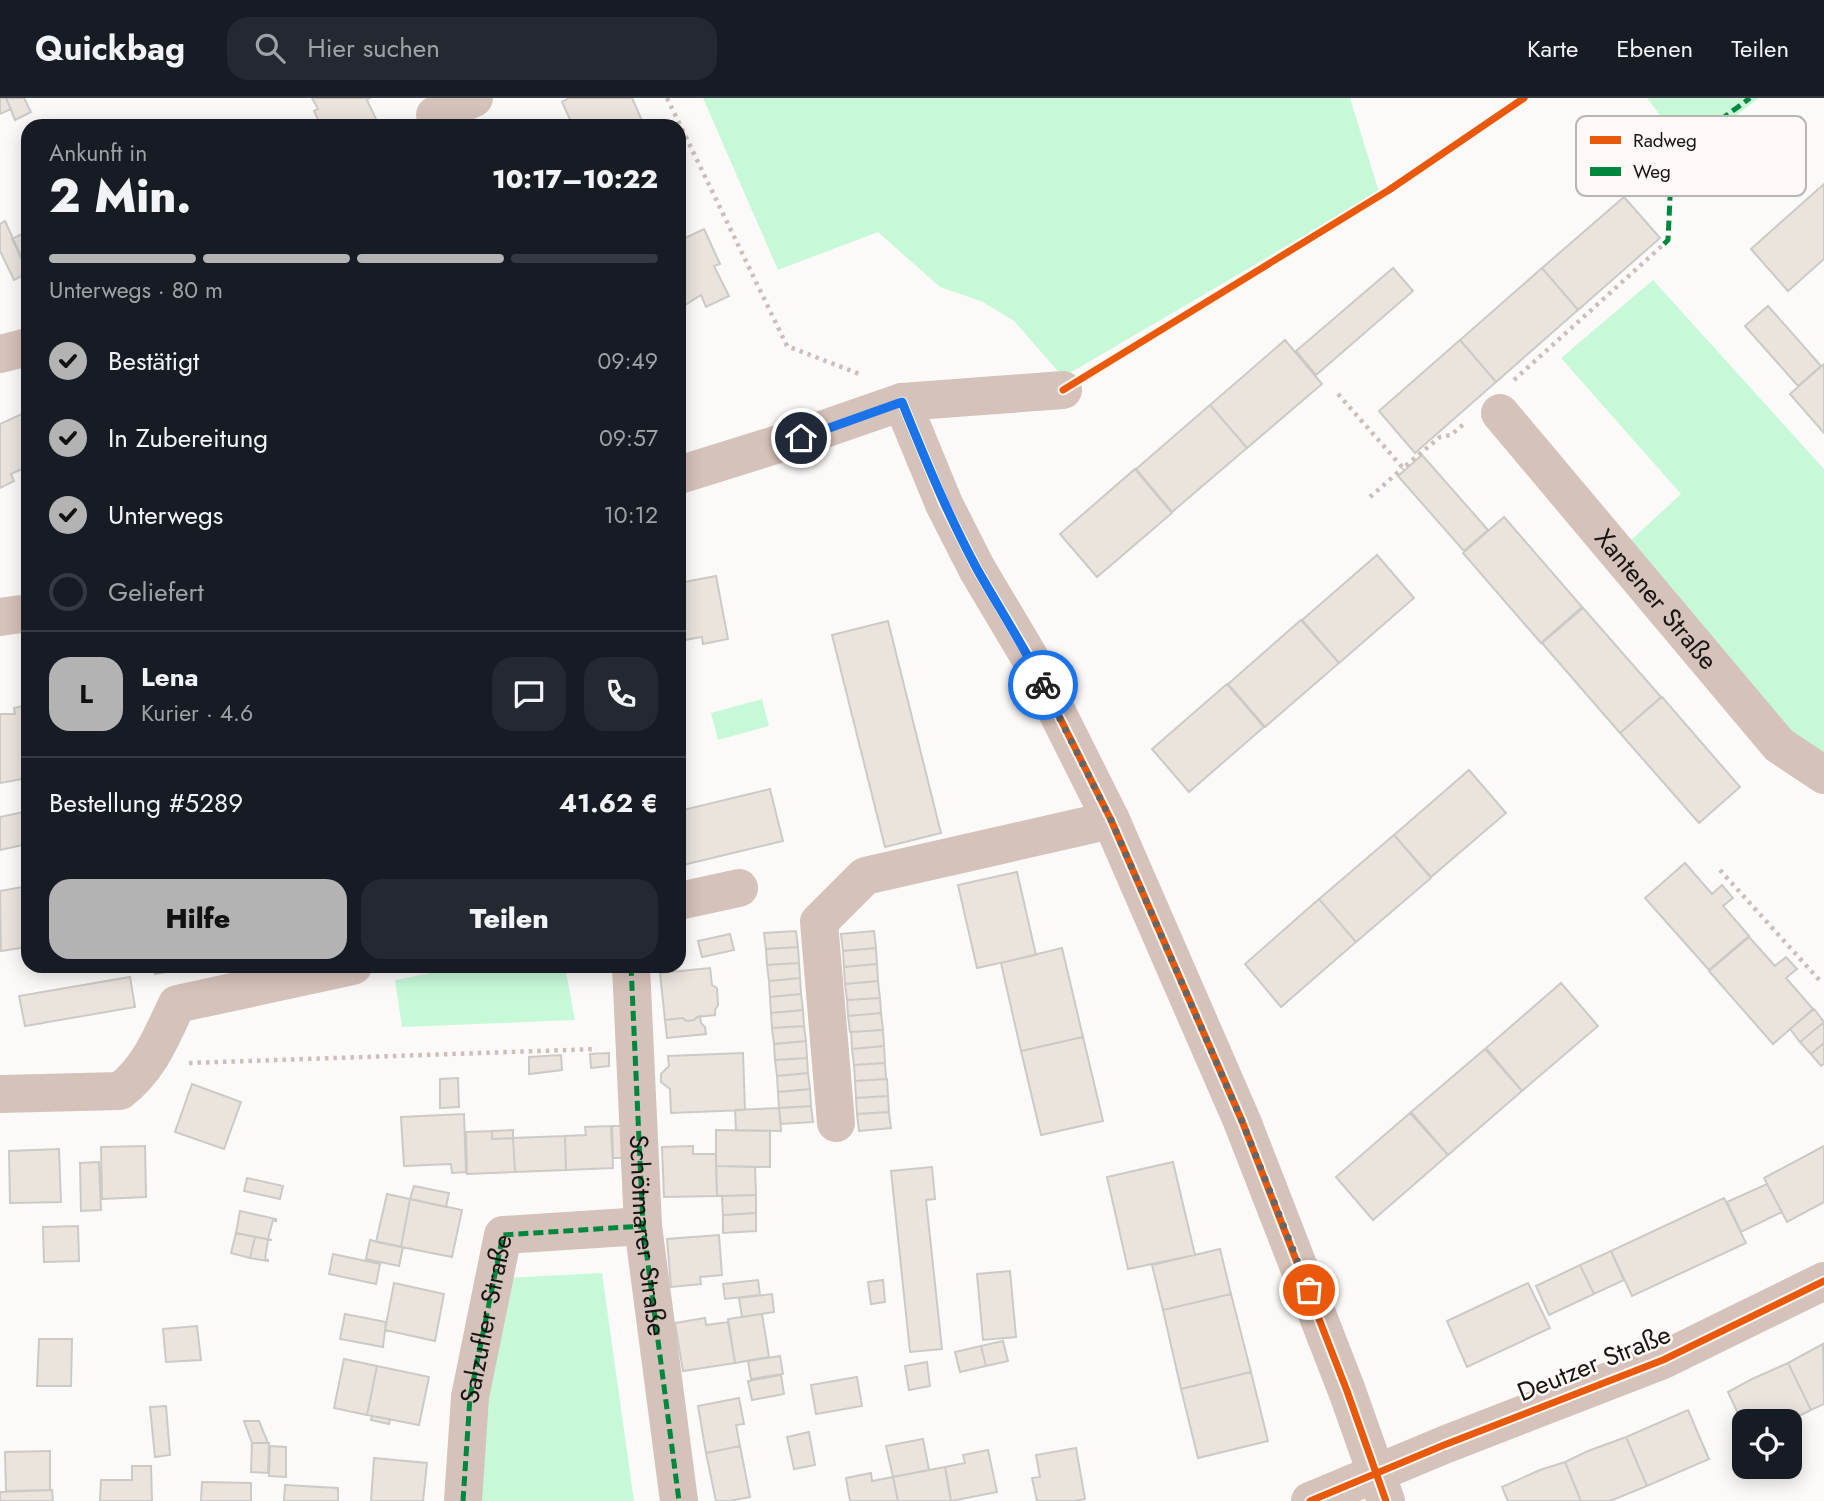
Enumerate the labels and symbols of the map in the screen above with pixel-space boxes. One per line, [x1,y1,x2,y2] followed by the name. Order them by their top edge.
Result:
[1576,116,1806,196] legend
[1633,127,1697,154] text: Radweg
[1633,158,1671,185] text: Weg
[771,408,831,468] pin
[1586,520,1727,678] street label: Xantener Straße
[1008,650,1078,720] courier
[620,1134,676,1338] street label: Schötmarer Straße
[450,1231,522,1407] street label: Salzufler Straße
[1279,1260,1339,1320] pin
[1511,1315,1677,1411] street label: Deutzer Straße

